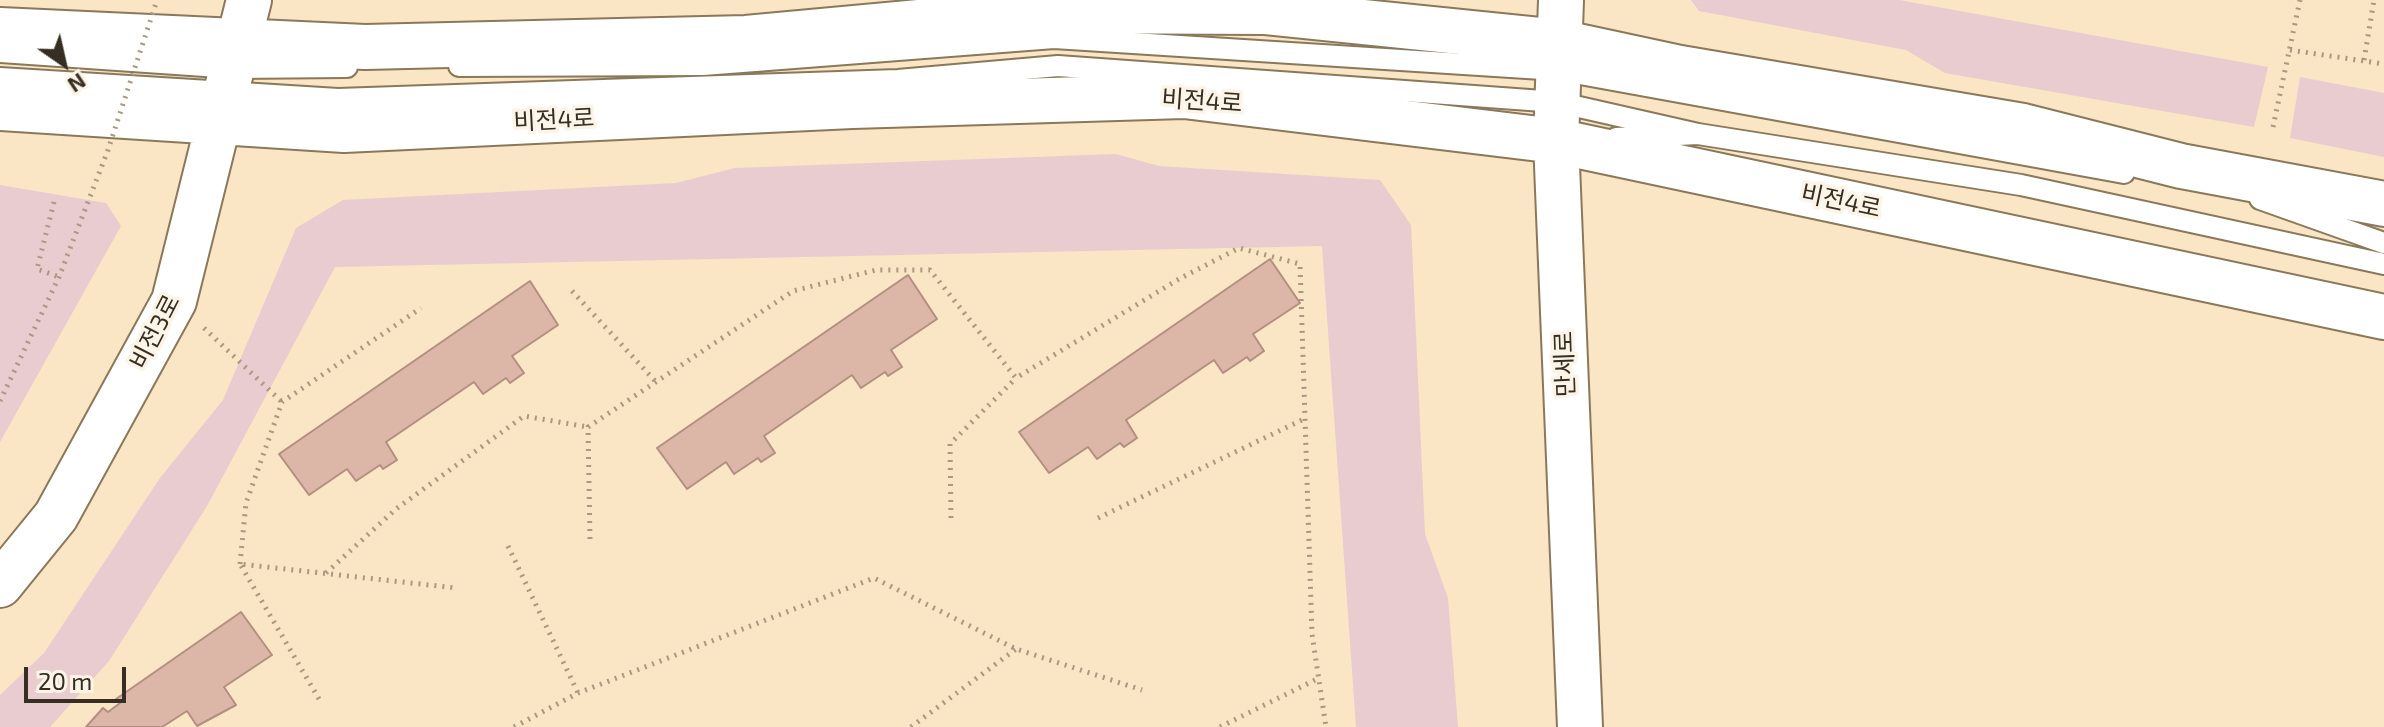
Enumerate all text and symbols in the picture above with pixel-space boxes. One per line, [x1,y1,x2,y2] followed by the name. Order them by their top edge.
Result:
[24,24,104,104] north arrow
[64,69,91,99] text: N
[1161,84,1243,118] street label: 비전4로
[513,104,595,136] street label: 비전4로
[1798,178,1884,224] street label: 비전4로
[124,290,186,374] street label: 비전3로
[1549,330,1581,398] street label: 만세로
[28,651,130,701] scale bar
[38,666,92,695] text: 20 m

